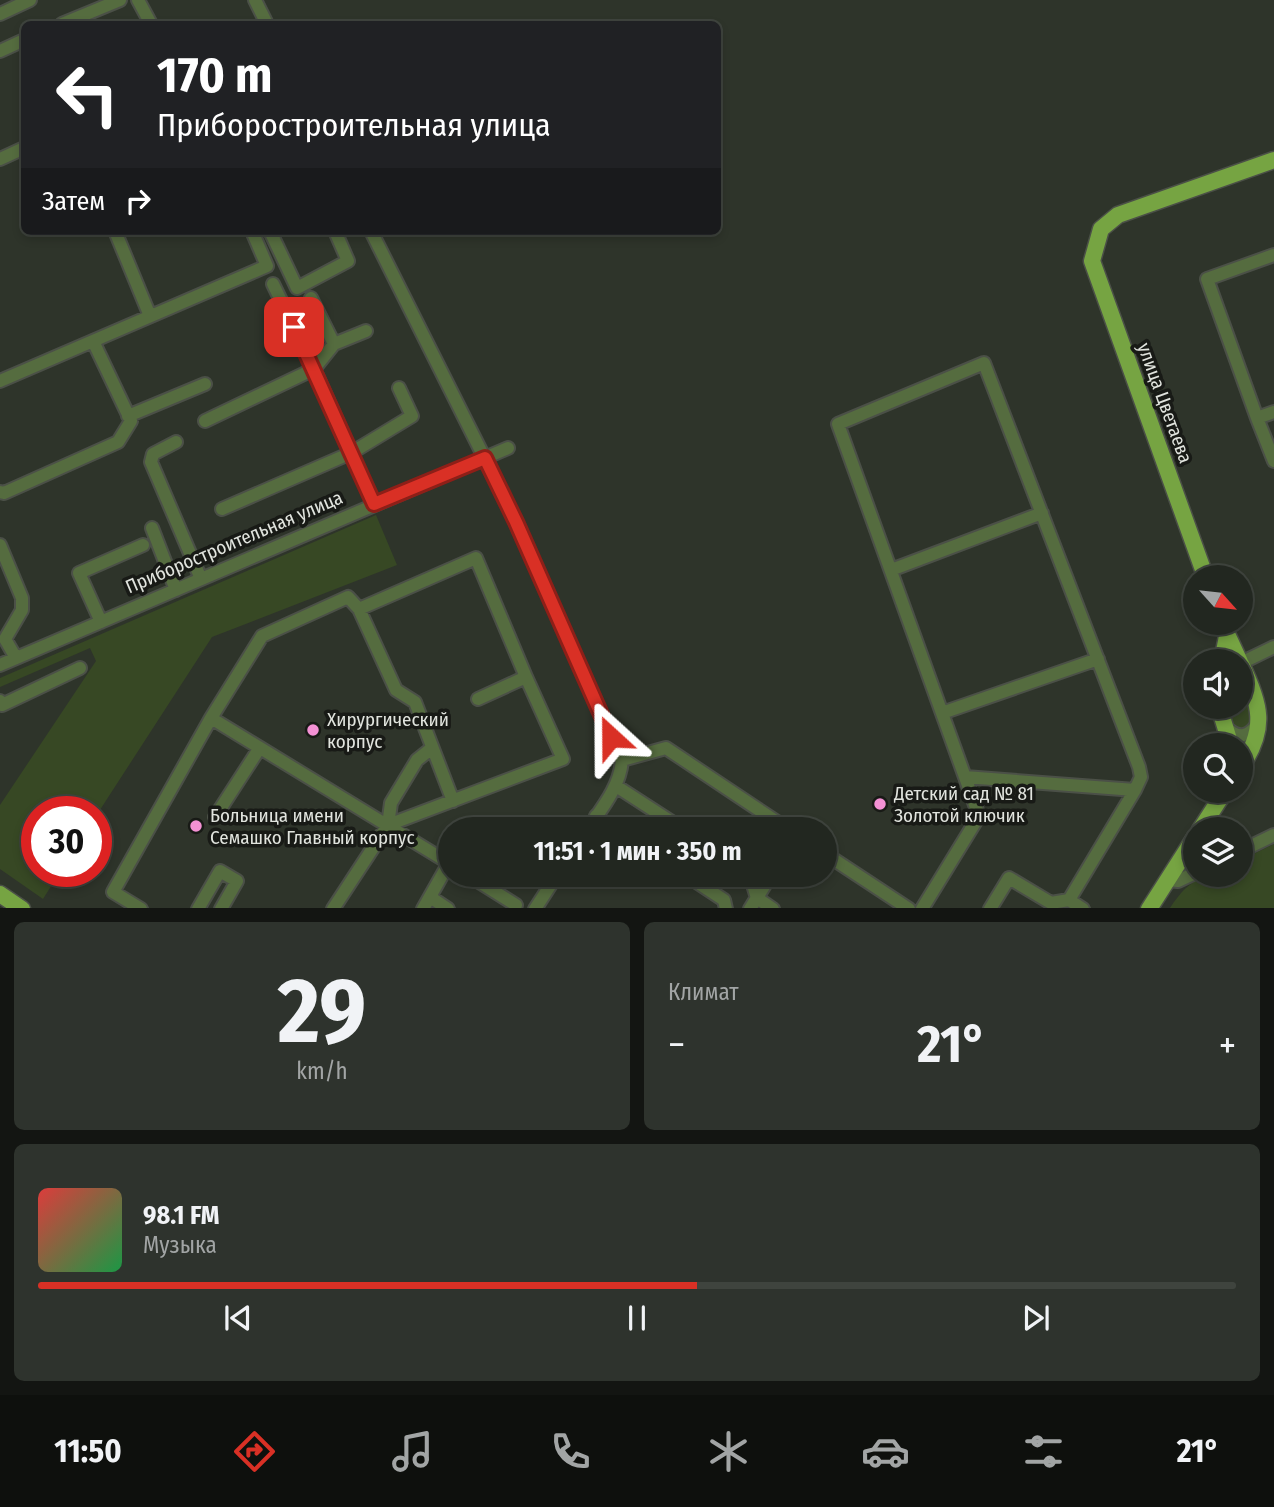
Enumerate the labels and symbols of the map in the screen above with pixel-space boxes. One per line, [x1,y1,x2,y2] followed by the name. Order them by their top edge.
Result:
[264,297,324,357] pin
[1133,340,1197,466] street label: улица Цветаева
[122,486,346,598] street label: Приборостроительная улица
[1183,565,1253,635] north arrow
[574,700,648,774] position arrow
[327,708,449,753] place label: Хирургический корпус
[305,722,321,738] marker: Хирургический корпус
[893,782,1034,827] place label: Детский сад № 81 Золотой ключик
[21,796,112,887] speed limit sign: 30
[872,796,888,812] marker: Детский сад № 81 Золотой ключик
[210,804,415,849] place label: Больница имени Семашко Главный корпус
[188,818,204,834] marker: Больница имени Семашко Главный корпус

